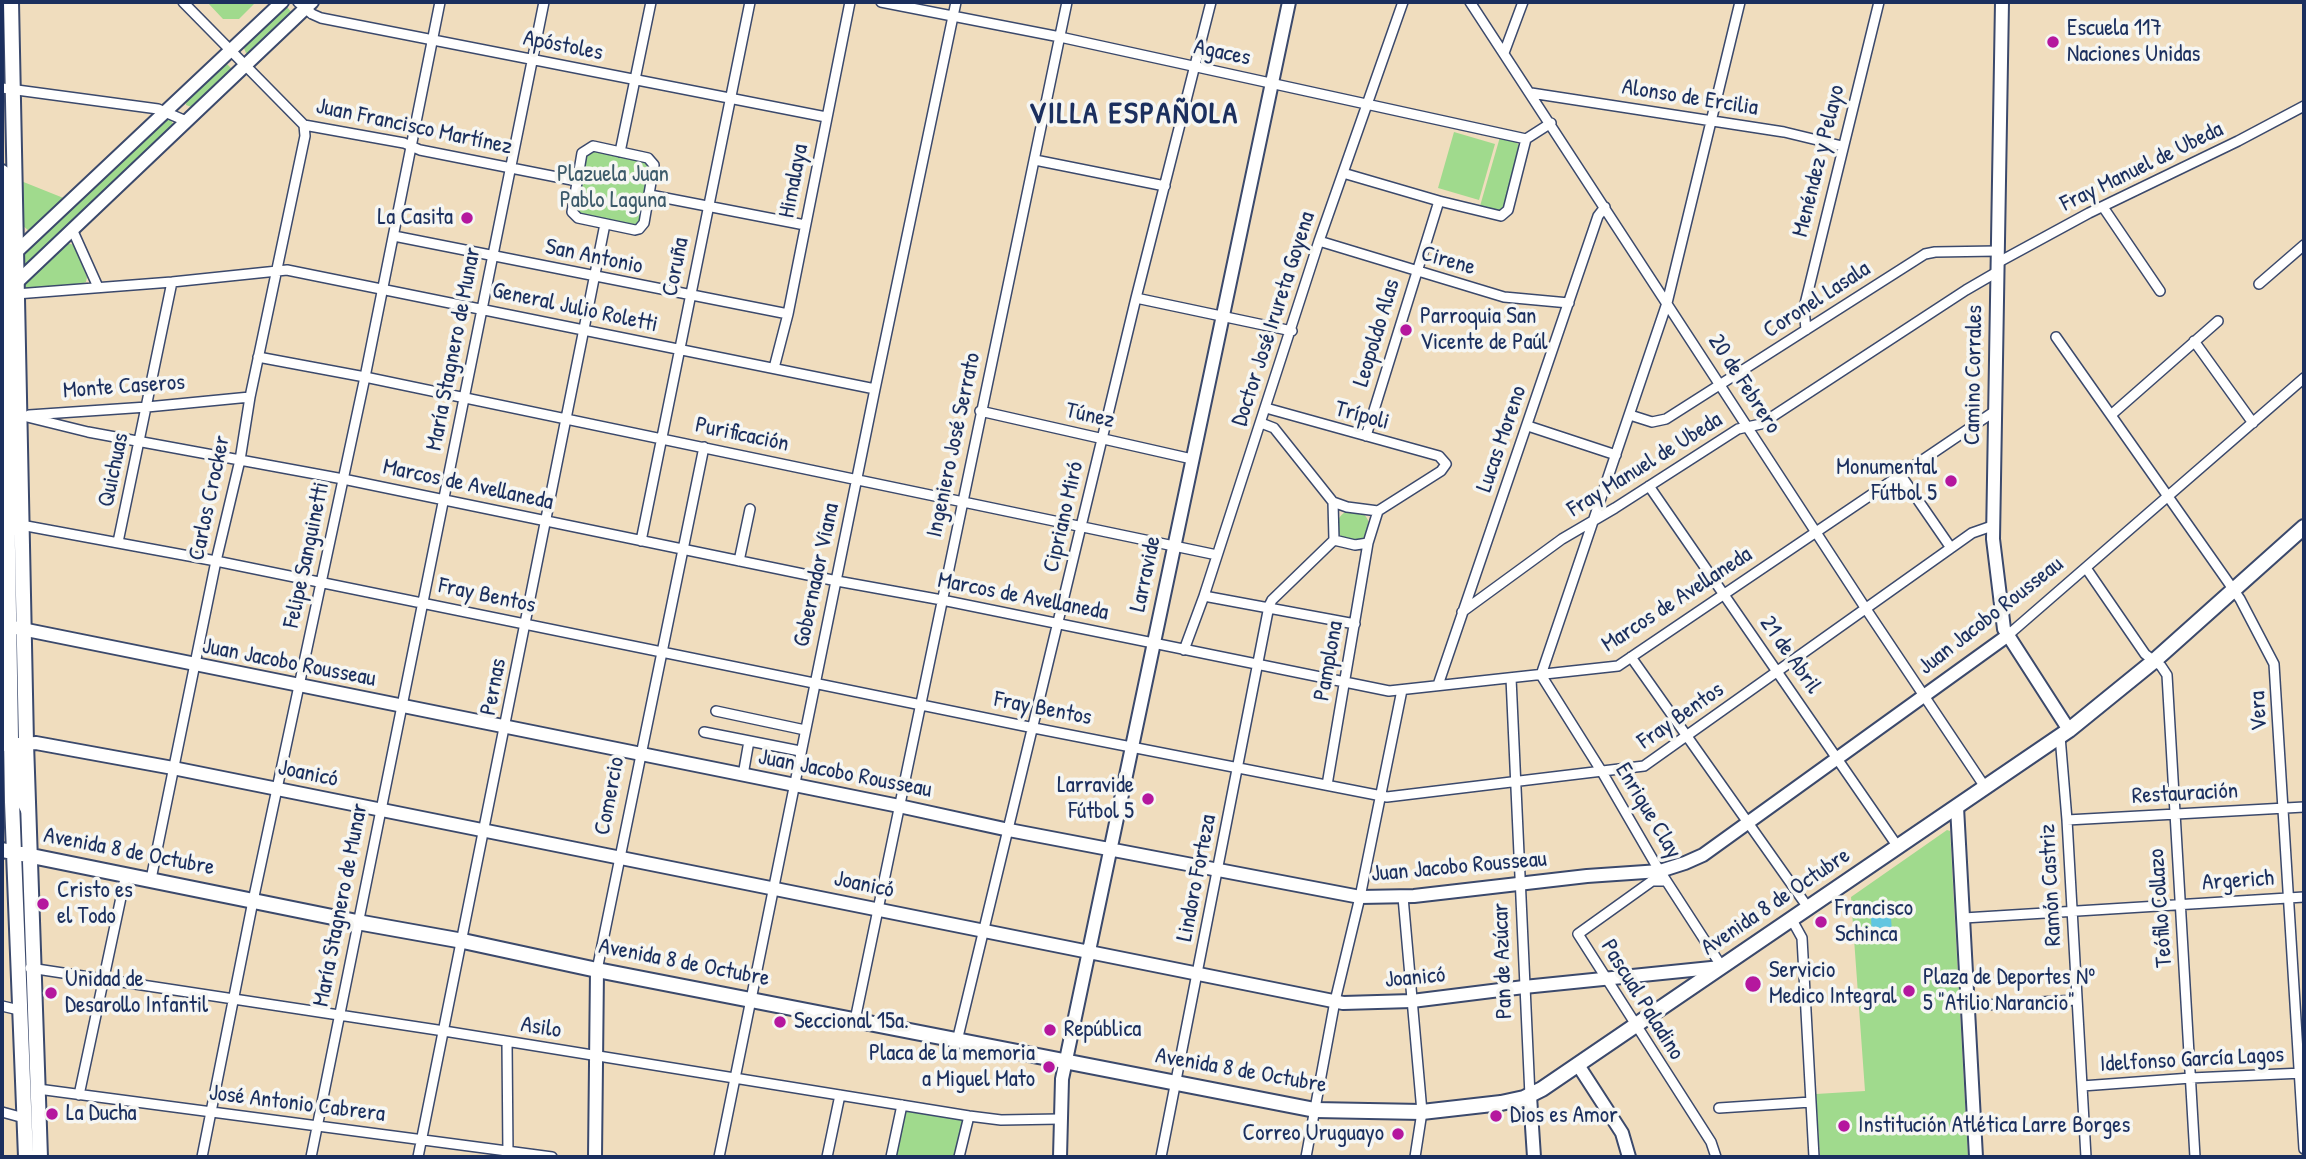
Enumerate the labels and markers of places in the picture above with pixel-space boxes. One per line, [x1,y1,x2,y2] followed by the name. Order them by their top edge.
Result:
[2067,15,2200,69] place label: Escuela 117 Naciones Unidas
[2045,34,2061,50] marker: Escuela 117 Naciones Unidas
[378,204,453,232] place label: La Casita
[459,210,475,226] marker: La Casita
[1420,303,1548,357] place label: Parroquia San Vicente de Paúl
[1398,322,1414,338] marker: Parroquia San Vicente de Paúl
[1836,454,1937,508] place label: Monumental Fútbol 5
[1943,473,1959,489] marker: Monumental Fútbol 5
[1057,772,1134,826] place label: Larravide Fútbol 5
[1140,791,1156,807] marker: Larravide Fútbol 5
[57,877,133,931] place label: Cristo es el Todo
[1835,895,1913,949] place label: Francisco Schinca
[35,896,51,912] marker: Cristo es el Todo
[1813,914,1829,930] marker: Francisco Schinca
[1769,957,1897,1011] place label: Servicio Medico Integral
[1923,964,2095,1018] place label: Plaza de Deportes Nº 5 "Atilio Narancio"
[65,966,208,1020] place label: Unidad de Desarollo Infantil
[1743,974,1763,994] marker: Servicio Medico Integral
[1901,983,1917,999] marker: Plaza de Deportes Nº 5 "Atilio Narancio"
[43,985,59,1001] marker: Unidad de Desarollo Infantil
[794,1008,909,1036] place label: Seccional 15a.
[772,1014,788,1030] marker: Seccional 15a.
[1064,1016,1141,1044] place label: República
[1042,1022,1058,1038] marker: República
[869,1040,1035,1094] place label: Placa de la memoria a Miguel Mato
[1041,1059,1057,1075] marker: Placa de la memoria a Miguel Mato
[66,1100,137,1128] place label: La Ducha
[1510,1102,1618,1130] place label: Dios es Amor
[44,1106,60,1122] marker: La Ducha
[1488,1108,1504,1124] marker: Dios es Amor
[1858,1112,2130,1140] place label: Institución Atlética Larre Borges
[1836,1118,1852,1134] marker: Institución Atlética Larre Borges
[1243,1120,1384,1148] place label: Correo Uruguayo
[1390,1126,1406,1142] marker: Correo Uruguayo

